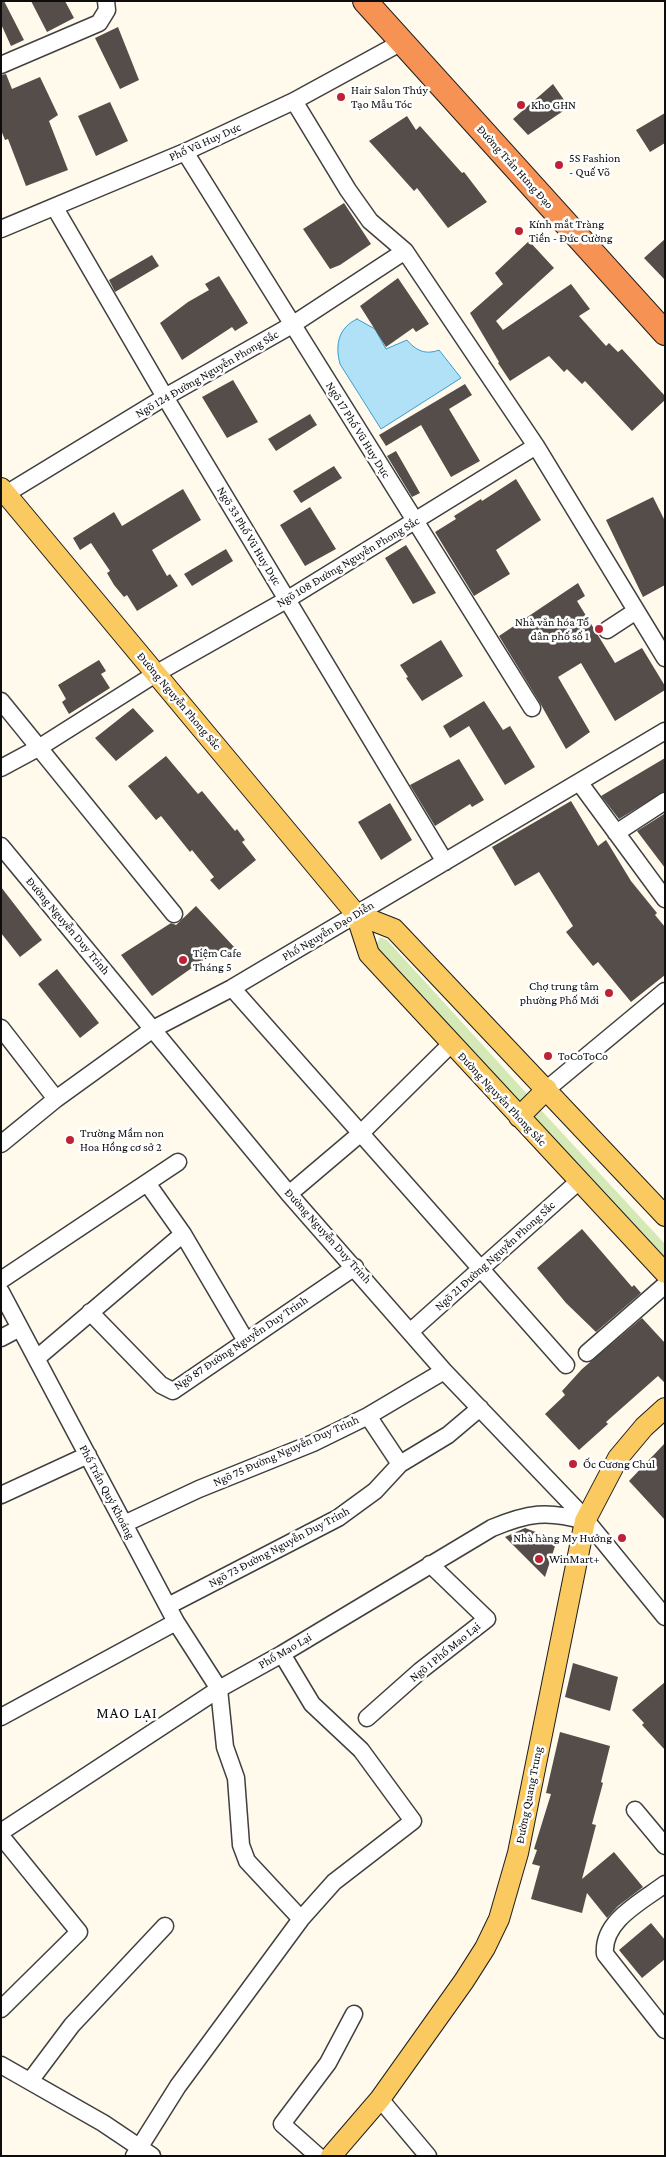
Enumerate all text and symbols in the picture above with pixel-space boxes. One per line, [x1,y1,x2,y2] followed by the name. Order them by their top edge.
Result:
[351,83,428,111] place label: Hair Salon Thúy Tạo Mẫu Tóc
[335,91,347,103] marker: Hair Salon Thúy Tạo Mẫu Tóc
[531,98,576,112] place label: Kho GHN
[515,99,527,111] marker: Kho GHN
[167,120,243,164] street label: Phố Vũ Huy Dực
[474,122,556,212] street label: Đường Trần Hưng Đạo
[569,151,620,179] place label: 5S Fashion - Quế Võ
[553,159,565,171] marker: 5S Fashion - Quế Võ
[529,217,612,245] place label: Kính mắt Tràng Tiền - Đức Cường
[513,225,525,237] marker: Kính mắt Tràng Tiền - Đức Cường
[133,327,281,421] street label: Ngõ 124 Đường Nguyễn Phong Sắc
[323,379,393,481] street label: Ngõ 17 Phố Vũ Huy Dực
[214,484,284,588] street label: Ngõ 33 Phố Vũ Huy Dực
[274,514,422,610] street label: Ngõ 108 Đường Nguyễn Phong Sắc
[515,615,589,643] place label: Nhà văn hóa Tổ dân phố số 1
[593,623,605,635] marker: Nhà văn hóa Tổ dân phố số 1
[134,649,224,753] street label: Đường Nguyễn Phong Sắc
[23,874,113,978] street label: Đường Nguyễn Duy Trinh
[279,898,377,964] street label: Phố Nguyễn Đạo Diễn
[193,946,241,974] place label: Tiệm Cafe Tháng 5
[177,954,189,966] marker: Tiệm Cafe Tháng 5
[520,979,599,1007] place label: Chợ trung tâm phường Phố Mới
[603,987,615,999] marker: Chợ trung tâm phường Phố Mới
[455,1049,549,1149] street label: Đường Nguyễn Phong Sắc
[558,1049,608,1063] place label: ToCoToCo
[542,1050,554,1062] marker: ToCoToCo
[80,1126,164,1154] place label: Trường Mầm non Hoa Hồng cơ sở 2
[64,1134,76,1146] marker: Trường Mầm non Hoa Hồng cơ sở 2
[281,1185,375,1287] street label: Đường Nguyễn Duy Trinh
[432,1198,558,1314] street label: Ngõ 21 Đường Nguyễn Phong Sắc
[171,1293,311,1393] street label: Ngõ 87 Đường Nguyễn Duy Trinh
[211,1412,361,1490] street label: Ngõ 75 Đường Nguyễn Duy Trinh
[76,1442,138,1542] street label: Phố Trần Quý Khoáng
[583,1457,655,1471] place label: Ốc Cương Chul
[567,1458,579,1470] marker: Ốc Cương Chul
[206,1504,352,1590] street label: Ngõ 73 Đường Nguyễn Duy Trinh
[513,1531,612,1545] place label: Nhà hàng My Hưởng
[616,1532,628,1544] marker: Nhà hàng My Hưởng
[549,1552,599,1566] place label: WinMart+
[533,1553,545,1565] marker: WinMart+
[407,1619,483,1685] street label: Ngõ 1 Phố Mao Lại
[256,1630,314,1672] street label: Phố Mao Lại
[95,1704,159,1722] district label: MAO LẠI
[513,1745,545,1845] street label: Đường Quang Trung

